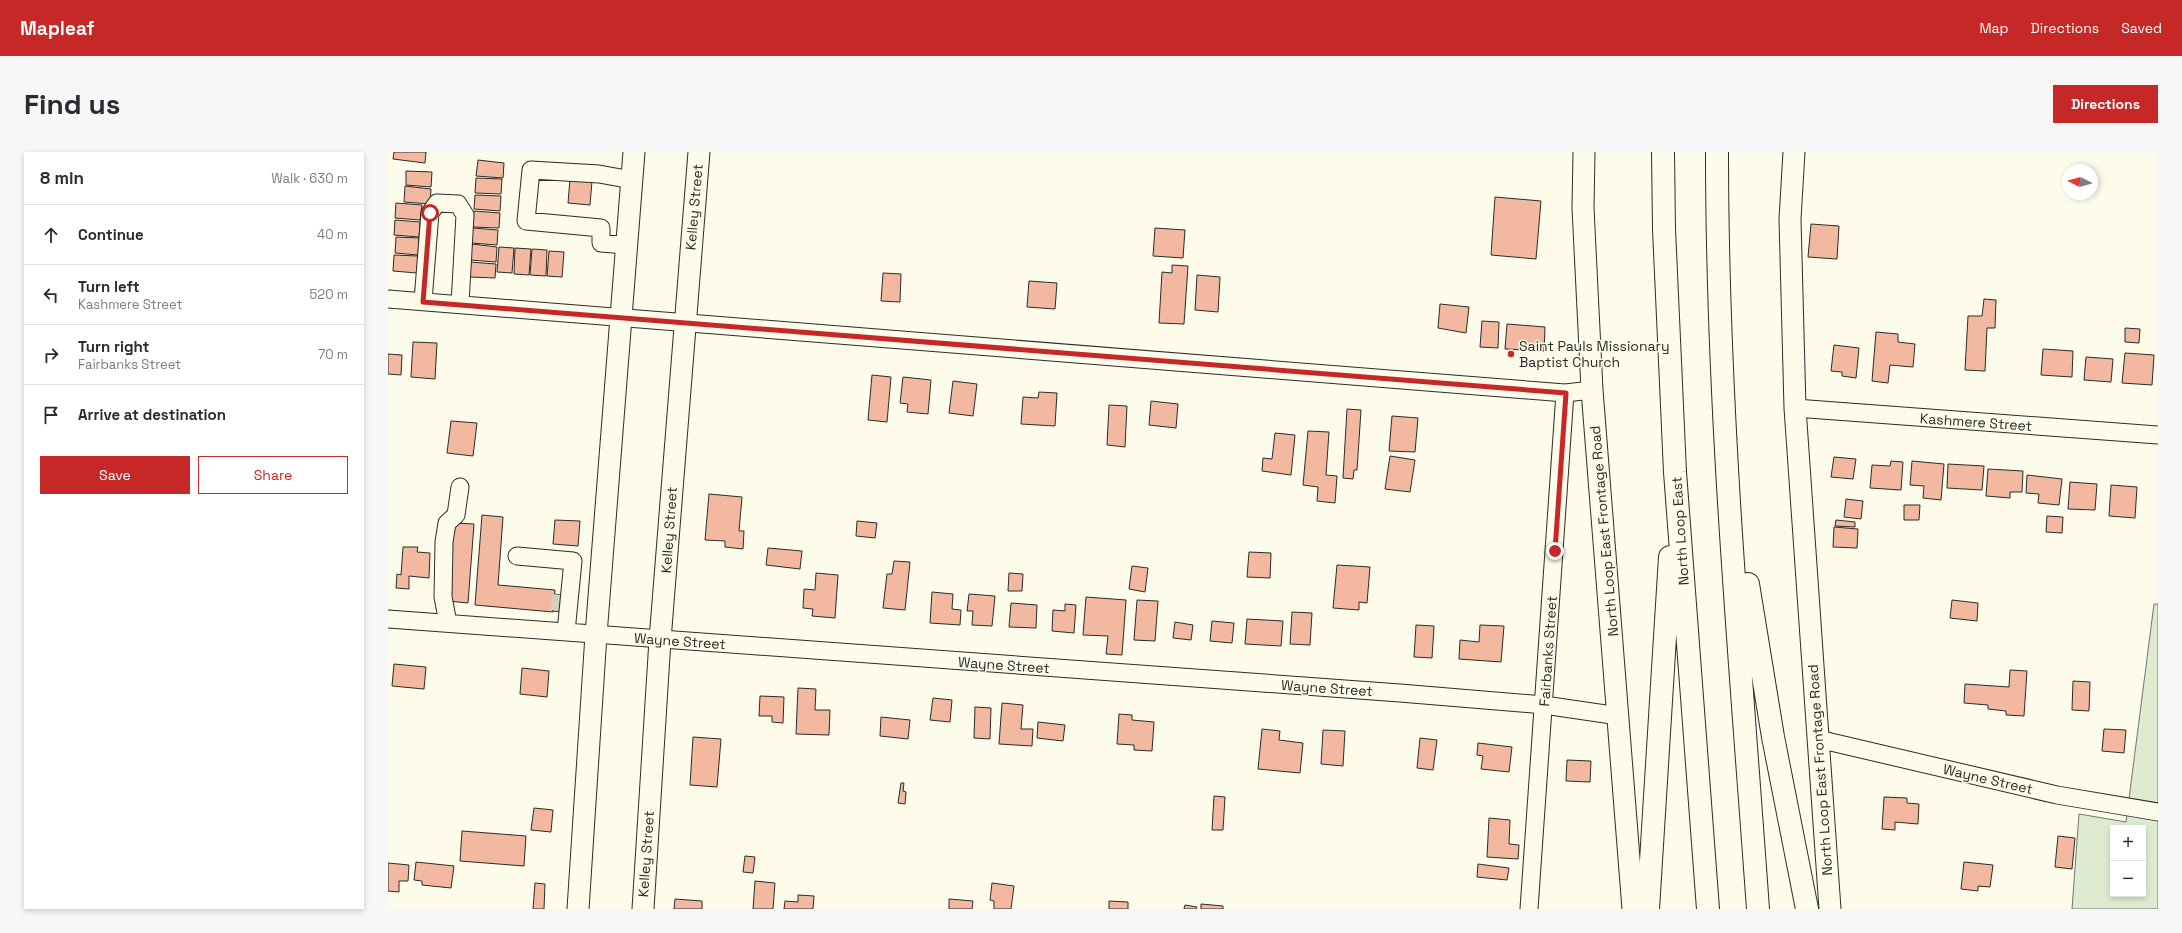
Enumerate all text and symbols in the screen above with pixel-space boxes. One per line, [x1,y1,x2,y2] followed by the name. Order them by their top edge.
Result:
[20,16,94,41] text: Mapleaf
[1979,19,2009,37] text: Map
[2031,19,2099,37] text: Directions
[2121,19,2162,37] text: Saved
[2053,85,2158,123] button: Directions
[24,86,121,122] text: Find us
[681,163,707,251] street label: Kelley Street
[2062,164,2098,200] north arrow
[40,167,84,189] text: 8 min
[271,170,348,187] text: Walk · 630 m
[421,204,439,222] route start
[40,224,62,246] icon: ahead
[78,225,144,244] text: Continue
[317,226,348,243] text: 40 m
[78,277,140,296] text: Turn left
[40,284,62,306] icon: left
[310,286,348,303] text: 520 m
[78,296,182,313] text: Kashmere Street
[78,337,149,356] text: Turn right
[1519,337,1669,371] place label: Saint Pauls Missionary Baptist Church
[40,344,62,366] icon: right
[318,346,348,363] text: 70 m
[1506,349,1516,359] marker: Saint Pauls Missionary Baptist Church
[78,356,181,373] text: Fairbanks Street
[40,404,62,426] icon: arrive
[78,405,226,424] text: Arrive at destination
[1919,409,2033,435] street label: Kashmere Street
[1586,425,1622,637] street label: North Loop East Frontage Road
[40,456,190,494] button: Save
[198,456,348,494] button: Share
[1667,476,1693,586] street label: North Loop East
[657,486,681,574] street label: Kelley Street
[1546,542,1564,560] route end
[1535,595,1561,707] street label: Fairbanks Street
[634,629,726,653] street label: Wayne Street
[958,653,1050,677] street label: Wayne Street
[1804,664,1836,876] street label: North Loop East Frontage Road
[1281,676,1373,700] street label: Wayne Street
[1941,760,2035,798] street label: Wayne Street
[634,810,658,898] street label: Kelley Street
[2110,825,2146,897] map controls
[2110,825,2146,861] button: +
[2110,861,2146,897] button: −

